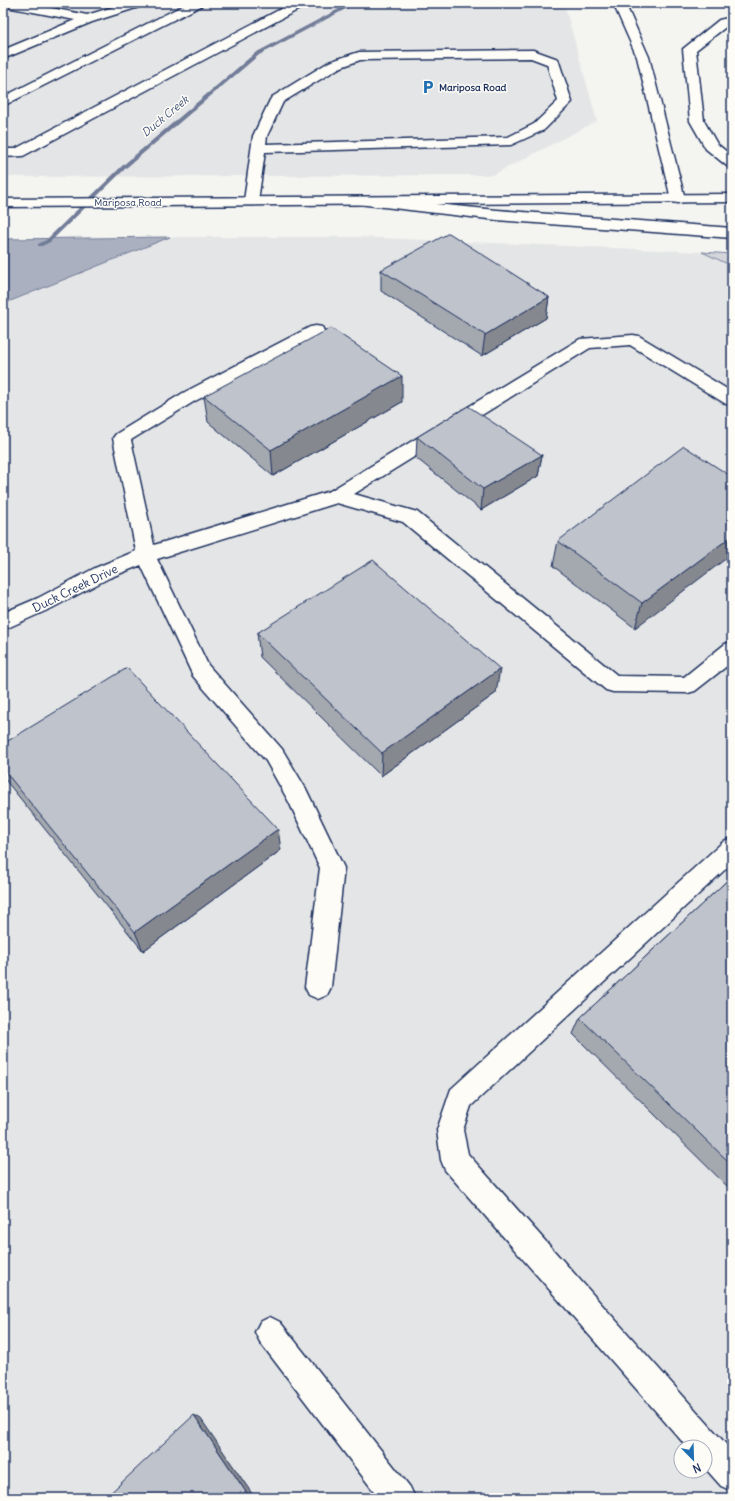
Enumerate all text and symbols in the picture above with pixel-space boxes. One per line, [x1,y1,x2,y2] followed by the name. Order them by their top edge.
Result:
[420,79,436,95] parking icon: Mariposa Road
[439,81,507,94] place label: Mariposa Road
[139,91,192,140] water label: Duck Creek
[94,196,162,209] street label: Mariposa Road
[30,561,120,615] street label: Duck Creek Drive
[673,1439,713,1479] north arrow
[691,1460,703,1476] text: N

